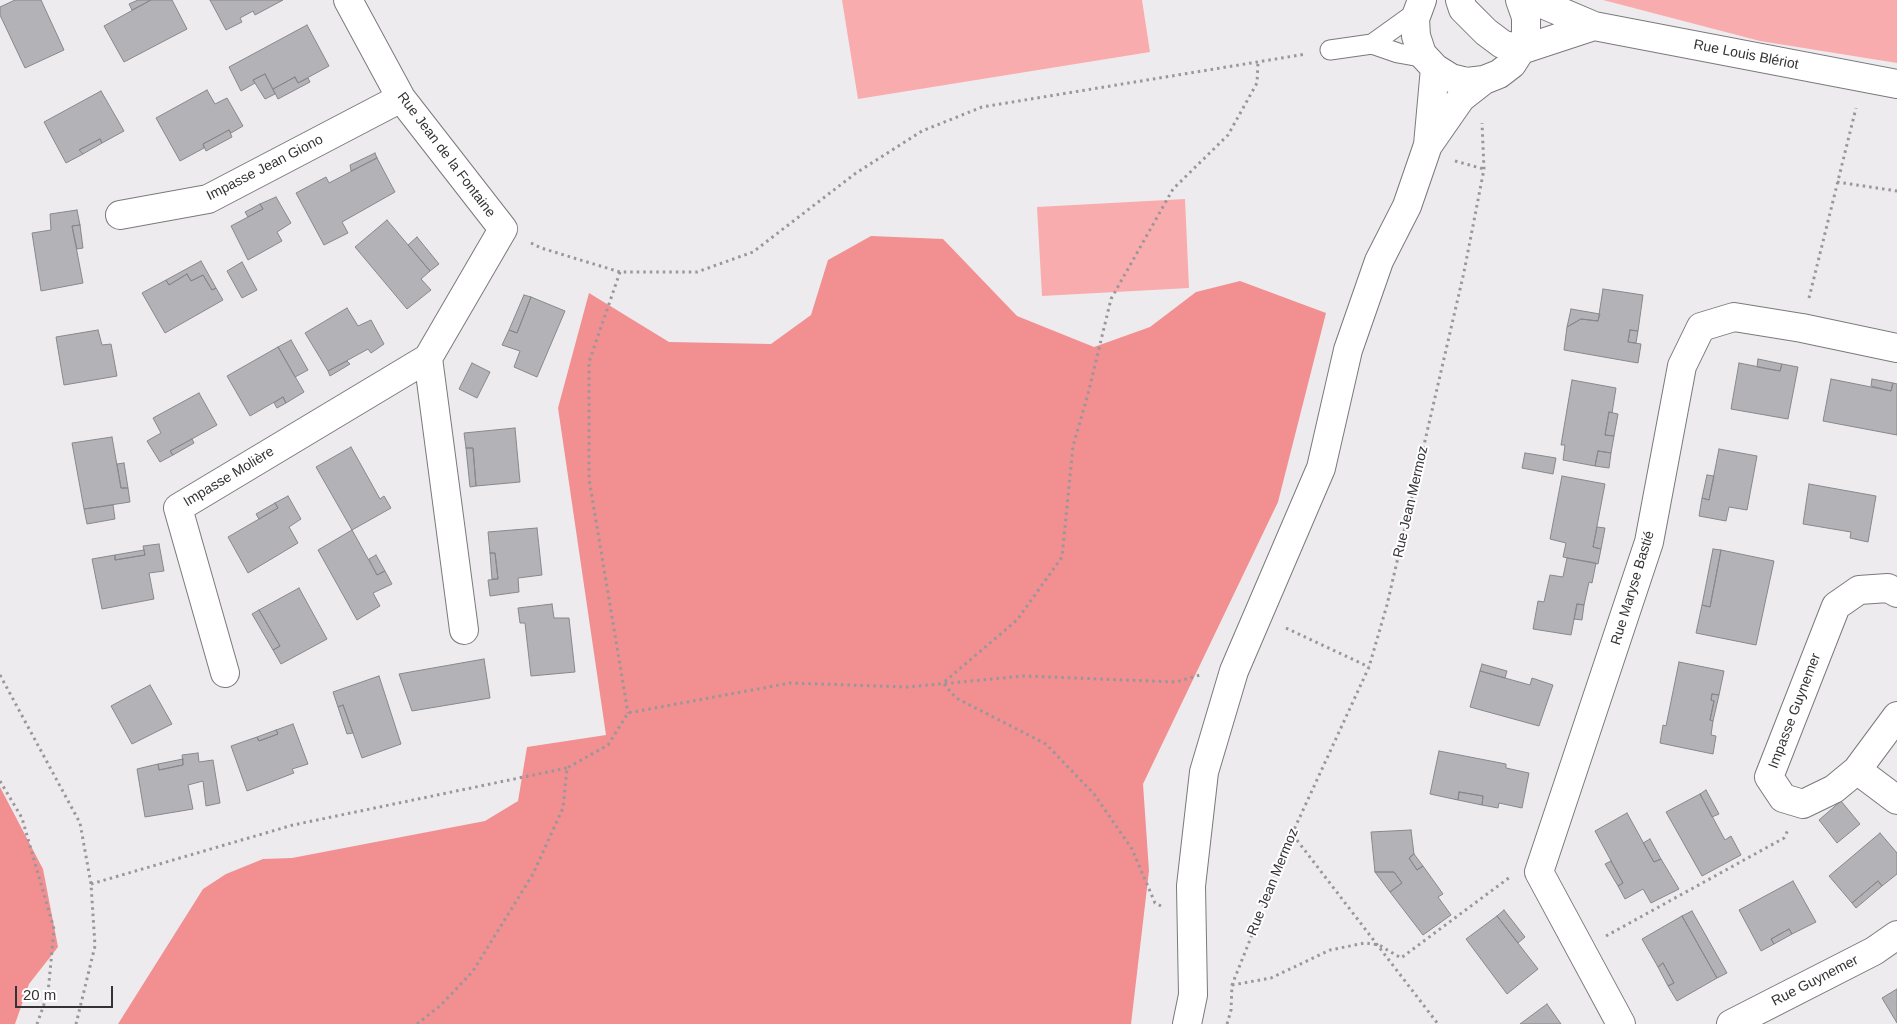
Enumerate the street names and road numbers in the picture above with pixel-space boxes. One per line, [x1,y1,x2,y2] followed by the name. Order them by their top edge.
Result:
[1692,37,1800,73] street label: Rue Louis Blériot
[393,89,499,221] street label: Rue Jean de la Fontaine
[204,131,326,205] street label: Impasse Jean Giono
[181,443,277,511] street label: Impasse Molière
[1390,444,1432,560] street label: Rue Jean Mermoz
[1608,529,1658,647] street label: Rue Maryse Bastié
[1765,651,1825,771] street label: Impasse Guynemer
[1244,826,1302,938] street label: Rue Jean Mermoz
[1769,952,1861,1010] street label: Rue Guynemer

